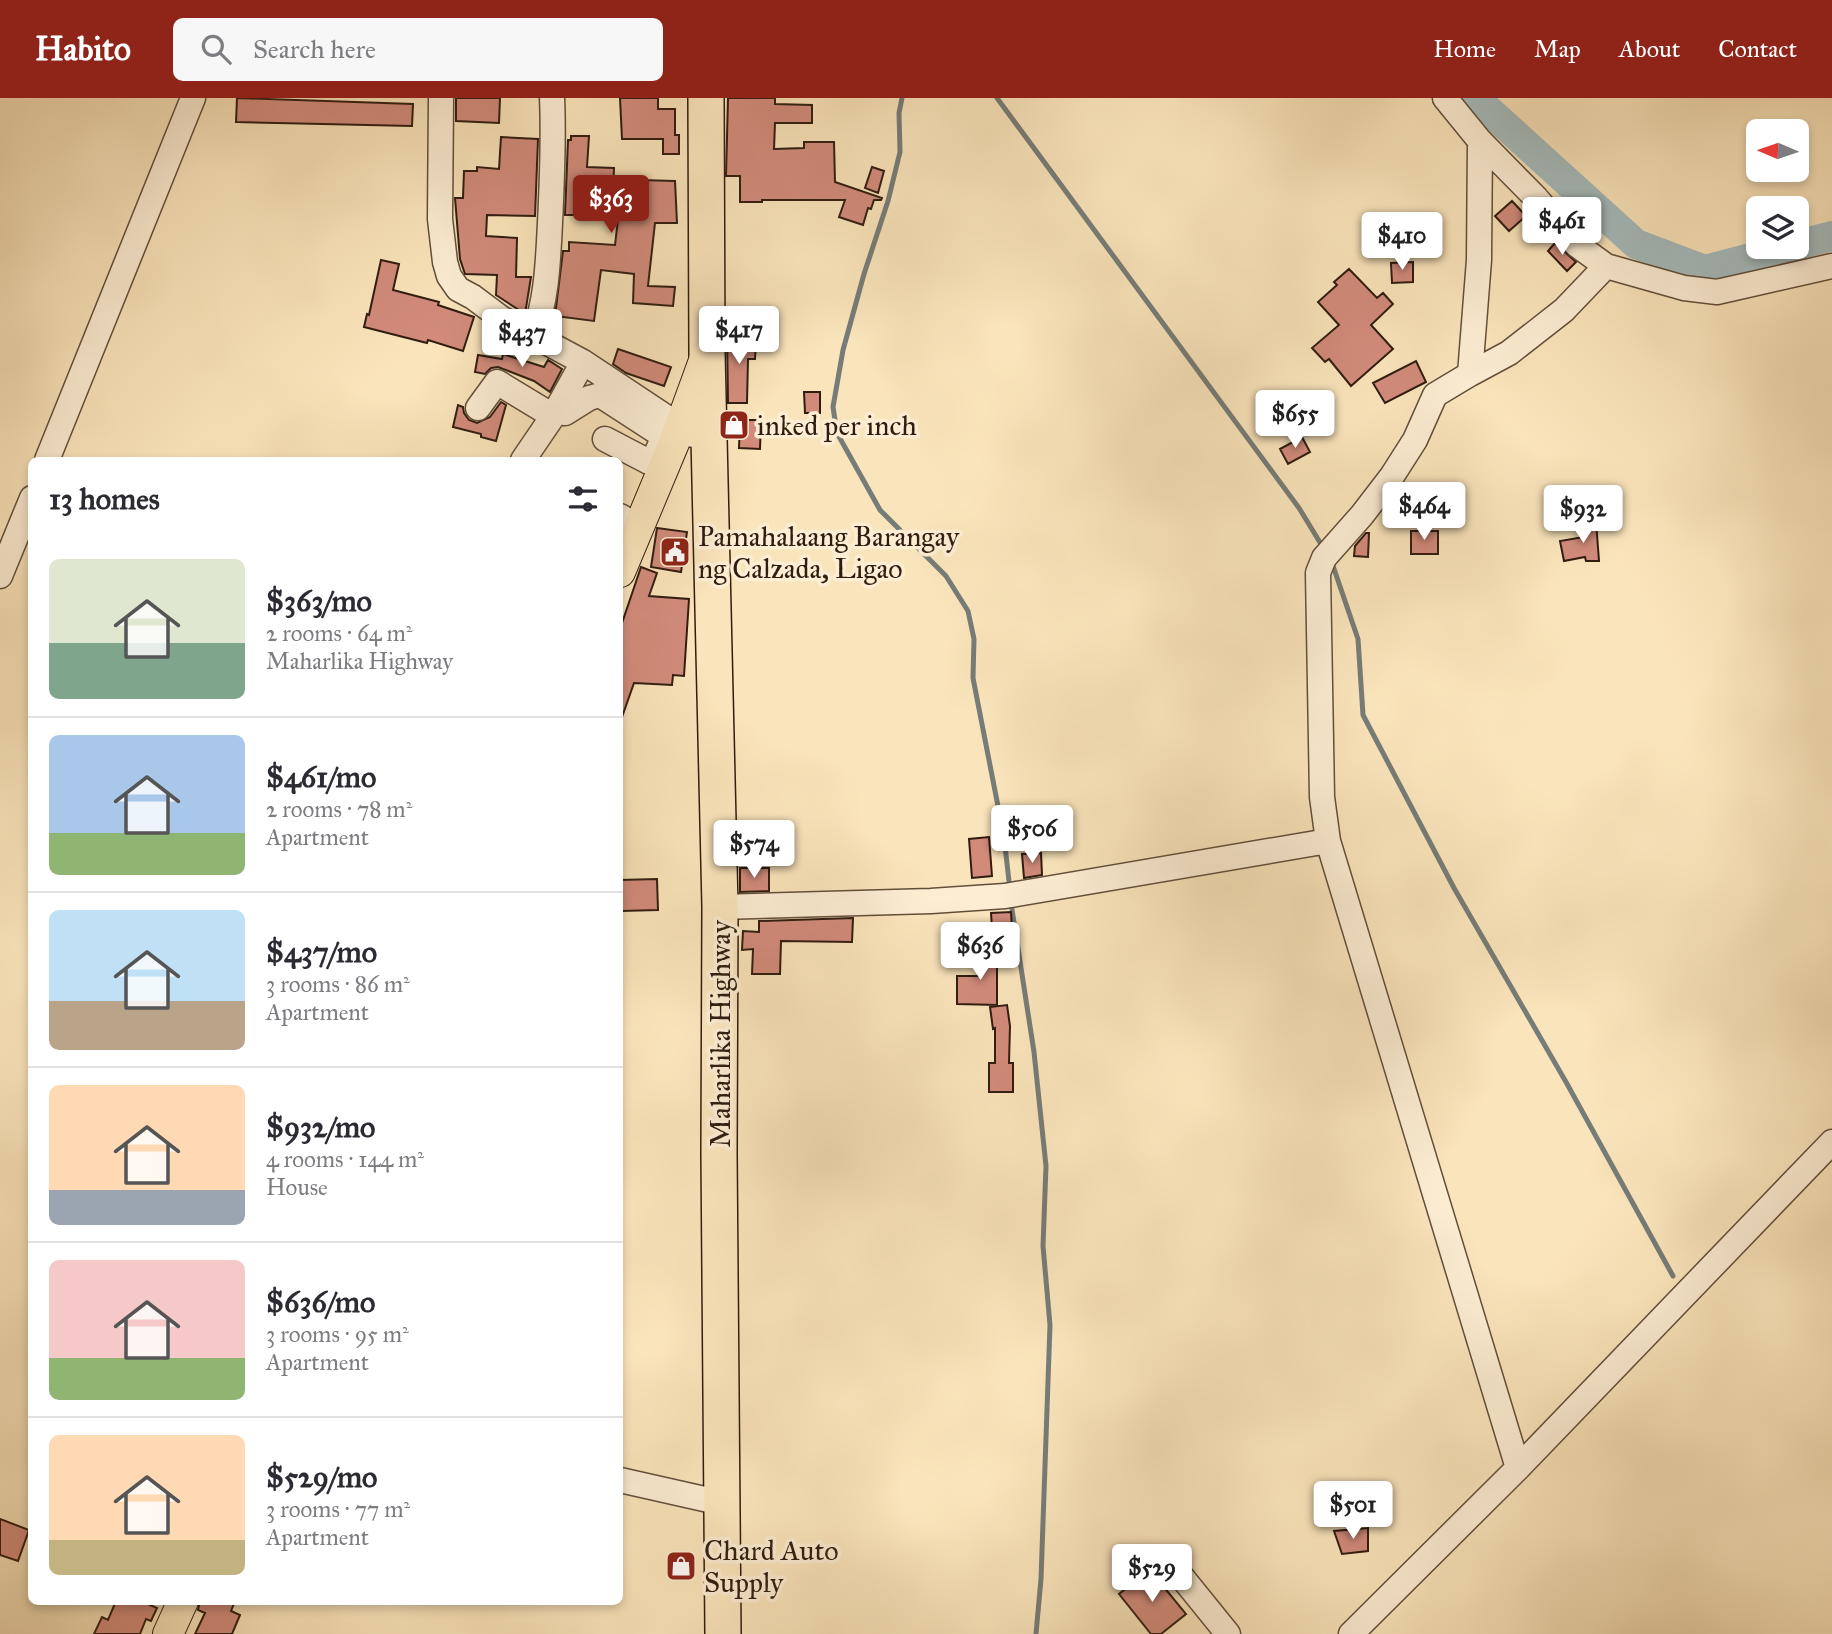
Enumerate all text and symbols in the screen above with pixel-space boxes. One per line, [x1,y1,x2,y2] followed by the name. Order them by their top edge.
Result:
[173,18,663,81] search box
[35,29,131,69] text: Habito
[197,30,235,68] icon: search
[253,33,376,65] text: Search here
[1433,34,1496,64] text: Home
[1534,34,1581,64] text: Map
[1619,34,1680,64] text: About
[1718,34,1797,64] text: Contact
[1746,119,1810,182] north arrow
[1746,119,1809,259] map controls
[570,176,652,235] pin: $363
[589,184,633,212] text: $363
[1746,196,1809,259] button: layers
[1521,198,1603,257] pin: $461
[1538,206,1586,234] text: $461
[1361,212,1443,272] pin: $410
[1378,221,1427,249] text: $410
[698,306,780,366] pin: $417
[481,310,563,369] pin: $437
[715,315,763,343] text: $417
[498,318,546,346] text: $437
[1254,390,1336,450] pin: $655
[1272,399,1318,427] text: $655
[717,408,751,442] shop icon: inked per inch
[757,408,917,443] place label: inked per inch
[564,480,602,518] icon: filters
[49,481,160,517] text: 13 homes
[1383,482,1465,542] pin: $464
[1542,486,1624,545] pin: $932
[1398,491,1450,519] text: $464
[1560,494,1606,522] text: $932
[698,519,960,586] place label: Pamahalaang Barangay ng Calzada, Ligao
[658,535,692,569] public building icon: Pamahalaang Barangay ng Calzada, Ligao
[266,583,372,619] text: $363/mo
[105,587,189,671] icon: home
[266,619,412,647] text: 2 rooms · 64 m²
[266,647,453,675] text: Maharlika Highway
[266,759,376,795] text: $461/mo
[105,763,189,847] icon: home
[266,795,412,823] text: 2 rooms · 78 m²
[991,806,1073,865] pin: $506
[1007,814,1057,842] text: $506
[713,820,795,880] pin: $574
[266,823,369,851] text: Apartment
[729,829,779,857] text: $574
[703,919,738,1148] street label: Maharlika Highway
[939,922,1021,982] pin: $636
[957,931,1003,959] text: $636
[266,934,377,970] text: $437/mo
[105,938,189,1022] icon: home
[266,970,410,998] text: 3 rooms · 86 m²
[266,998,369,1026] text: Apartment
[266,1109,375,1145] text: $932/mo
[105,1113,189,1197] icon: home
[266,1145,424,1173] text: 4 rooms · 144 m²
[266,1173,328,1201] text: House
[266,1284,375,1320] text: $636/mo
[105,1288,189,1372] icon: home
[266,1320,409,1348] text: 3 rooms · 95 m²
[266,1348,369,1376] text: Apartment
[266,1459,377,1495] text: $529/mo
[105,1463,189,1547] icon: home
[1312,1482,1394,1541] pin: $501
[1330,1490,1376,1518] text: $501
[266,1495,410,1523] text: 3 rooms · 77 m²
[266,1523,369,1551] text: Apartment
[704,1533,839,1600] place label: Chard Auto Supply
[1111,1544,1193,1604] pin: $529
[664,1549,698,1583] shop icon: Chard Auto Supply
[1128,1553,1176,1581] text: $529

